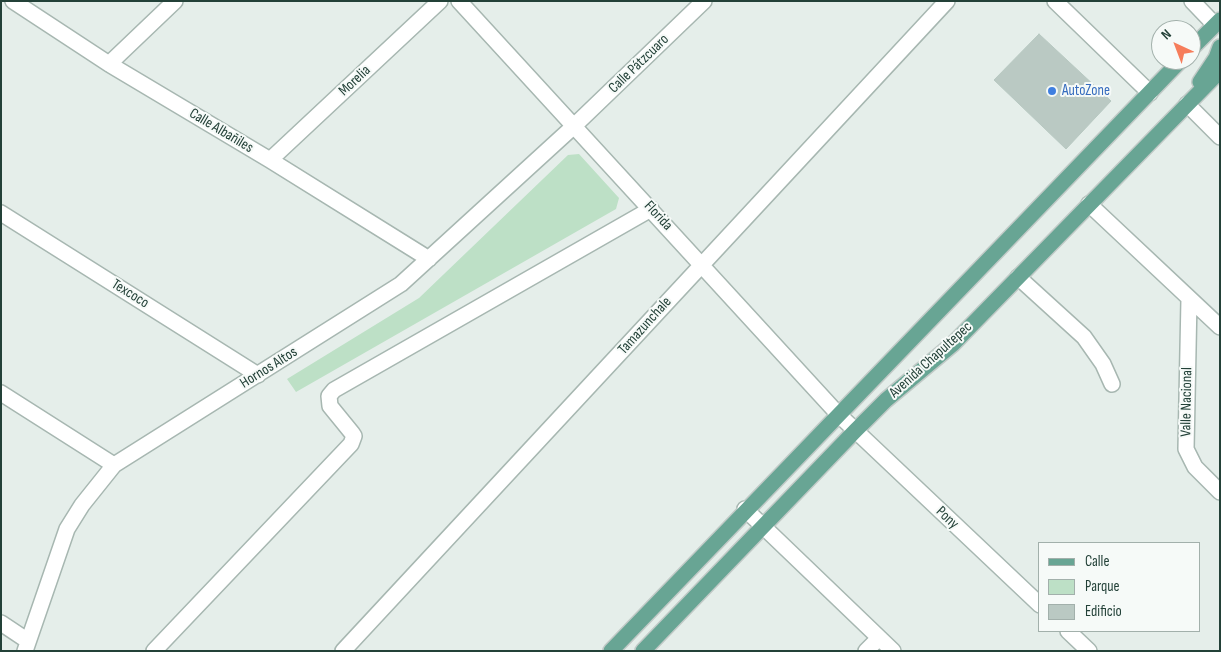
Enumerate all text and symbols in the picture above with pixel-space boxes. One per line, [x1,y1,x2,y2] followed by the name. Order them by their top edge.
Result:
[1151,20,1201,70] north arrow
[1158,26,1175,43] text: N
[605,31,673,97] street label: Calle Pátzcuaro
[335,62,375,100] street label: Morelia
[1062,82,1110,100] place label: AutoZone
[1046,85,1058,97] marker: AutoZone
[186,105,256,157] street label: Calle Albañiles
[640,197,676,235] street label: Florida
[108,276,152,312] street label: Texcoco
[614,293,676,359] street label: Tamazunchale
[886,318,976,402] street label: Avenida Chapultepec
[237,343,301,393] street label: Hornos Altos
[1177,367,1197,437] street label: Valle Nacional
[932,503,962,533] street label: Pony
[1038,542,1201,632] legend
[1085,552,1109,571] text: Calle
[1085,577,1120,596] text: Parque
[1085,602,1122,621] text: Edificio

